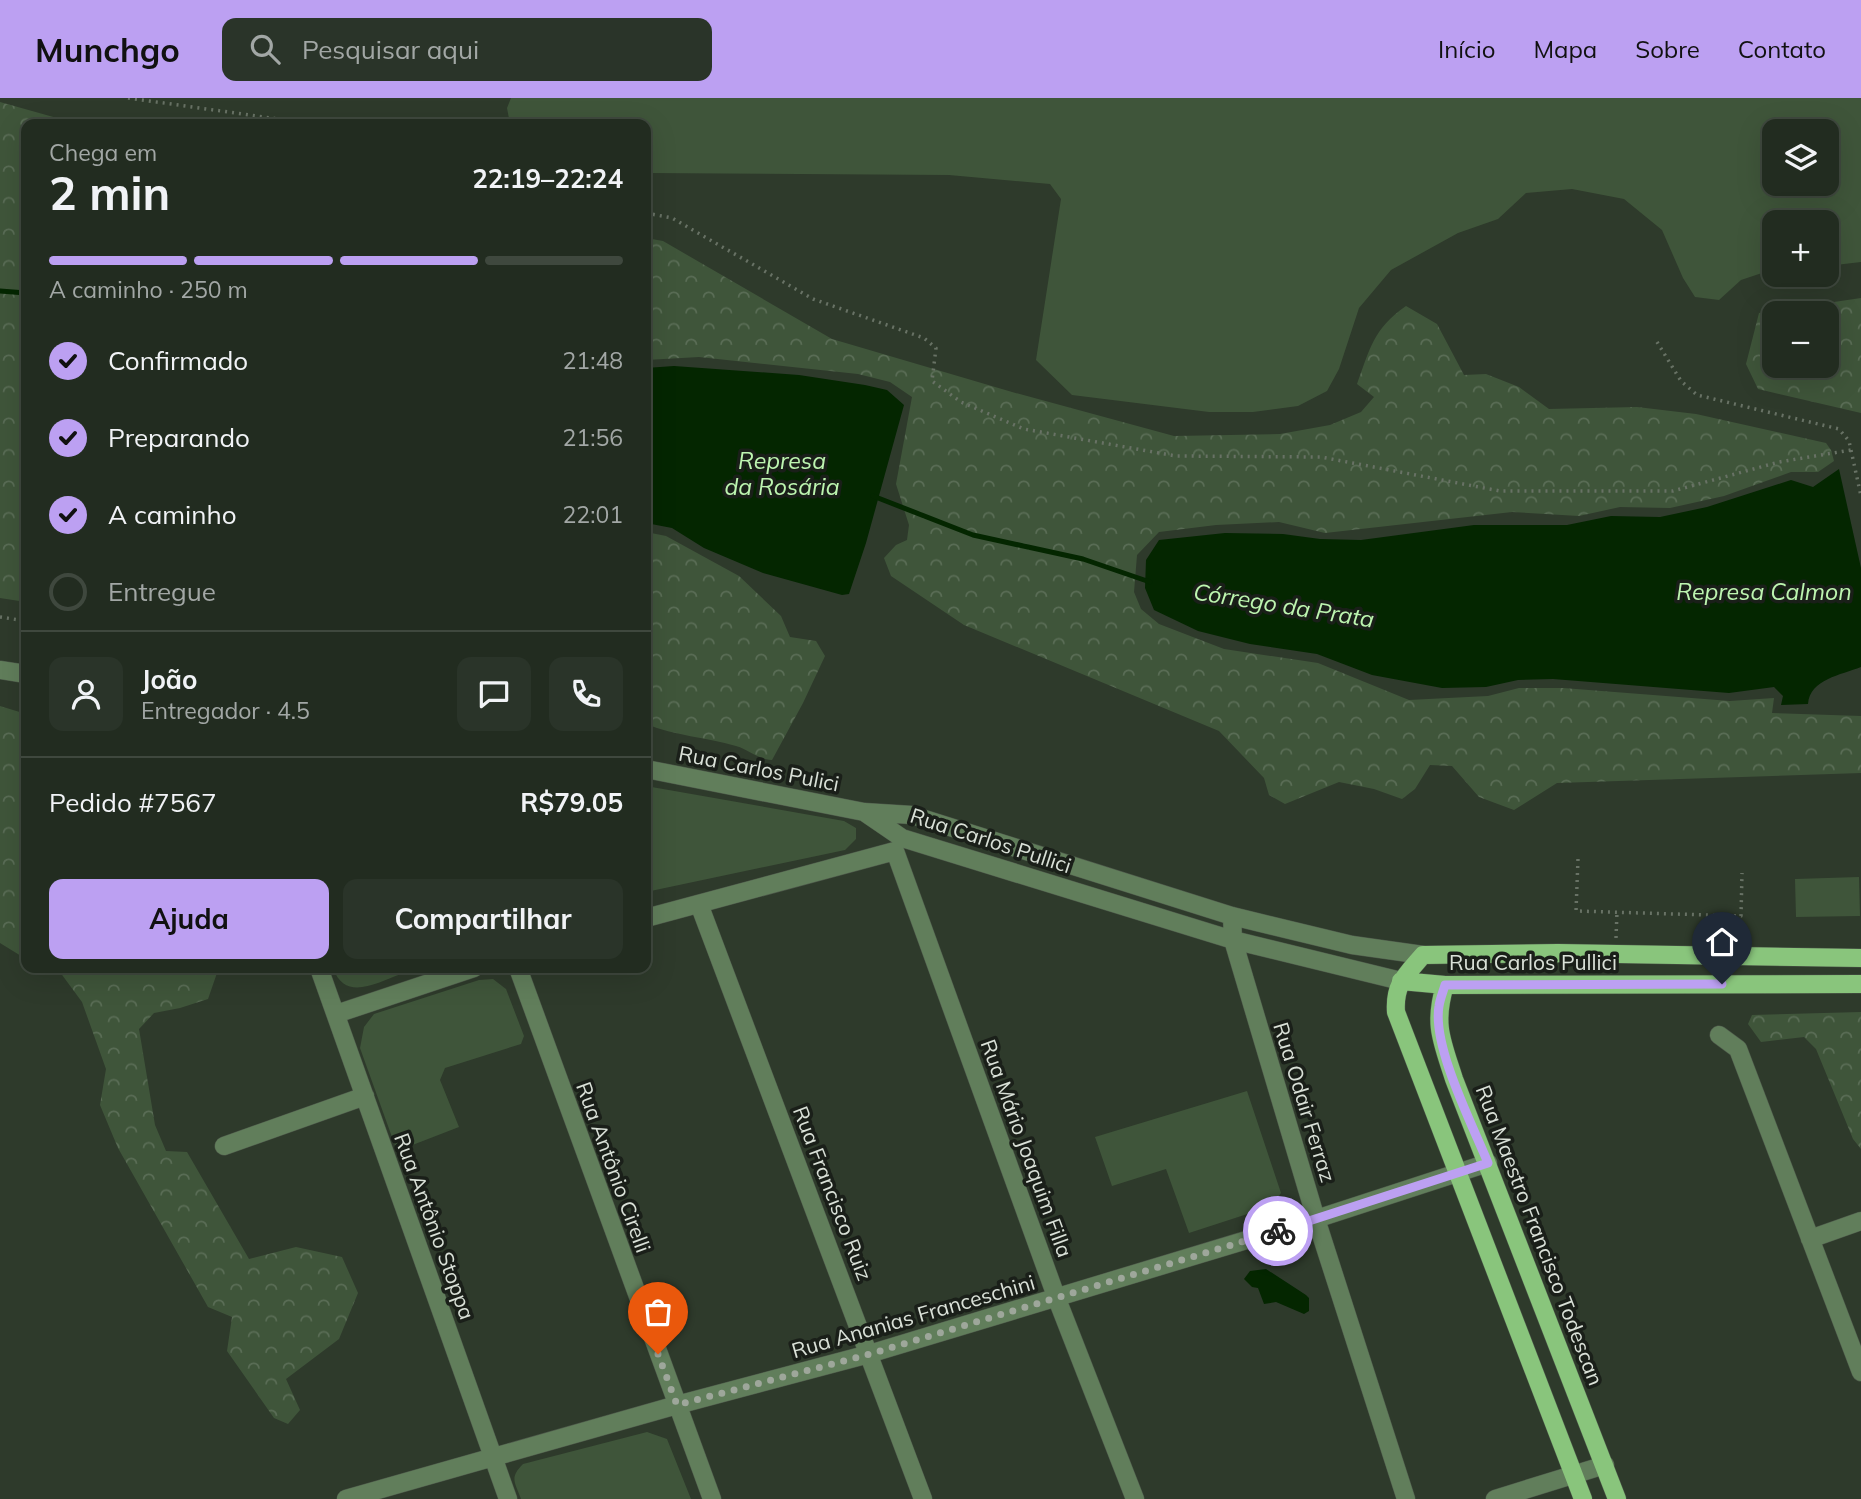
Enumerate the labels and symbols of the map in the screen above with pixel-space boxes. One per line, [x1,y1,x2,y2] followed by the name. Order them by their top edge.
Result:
[724,446,840,501] water label: Represa da Rosária
[1192,576,1377,634] water label: Córrego da Prata
[1676,577,1852,606] water label: Represa Calmon
[677,740,841,796] street label: Rua Carlos Pulici
[907,802,1075,878] street label: Rua Carlos Pullici
[1692,912,1752,984] pin
[1449,949,1617,975] street label: Rua Carlos Pullici
[1268,1019,1342,1185] street label: Rua Odair Ferraz
[975,1035,1079,1261] street label: Rua Mário Joaquim Filla
[571,1078,657,1256] street label: Rua Antônio Cirelli
[1471,1081,1609,1389] street label: Rua Maestro Francisco Todescan
[788,1102,878,1284] street label: Rua Francisco Ruiz
[389,1129,481,1323] street label: Rua Antônio Stoppa
[1243,1196,1313,1266] courier
[788,1269,1038,1363] street label: Rua Ananias Franceschini
[628,1282,688,1354] pin

